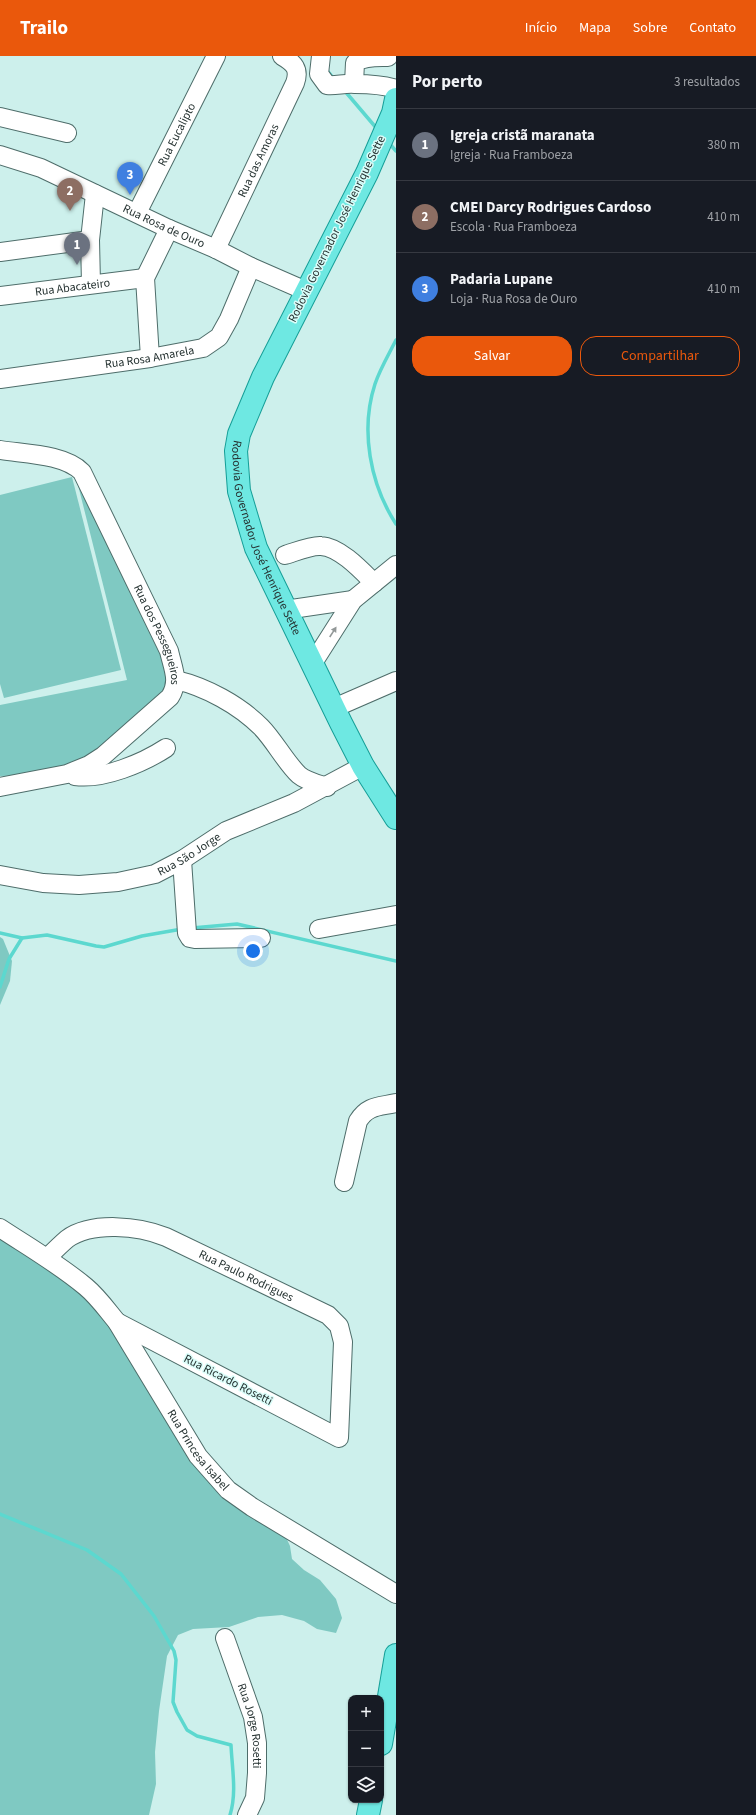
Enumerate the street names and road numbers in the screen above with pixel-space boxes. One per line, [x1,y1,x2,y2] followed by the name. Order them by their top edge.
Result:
[153,100,200,169] street label: Rua Eucalipto
[233,121,283,200] street label: Rua das Amoras
[284,133,390,325] street label: Rodovia Governador José Henrique Sette
[120,200,208,252] street label: Rua Rosa de Ouro
[34,274,111,300] street label: Rua Abacateiro
[104,341,195,373] street label: Rua Rosa Amarela
[227,439,305,638] street label: Rodovia Governador José Henrique Sette
[129,581,184,686] street label: Rua dos Pessegueiros
[154,828,224,880] street label: Rua São Jorge
[196,1246,296,1306] street label: Rua Paulo Rodrigues
[181,1350,275,1410] street label: Rua Ricardo Rosetti
[163,1406,233,1494] street label: Rua Princesa Isabel
[233,1681,266,1769] street label: Rua Jorge Rosetti

